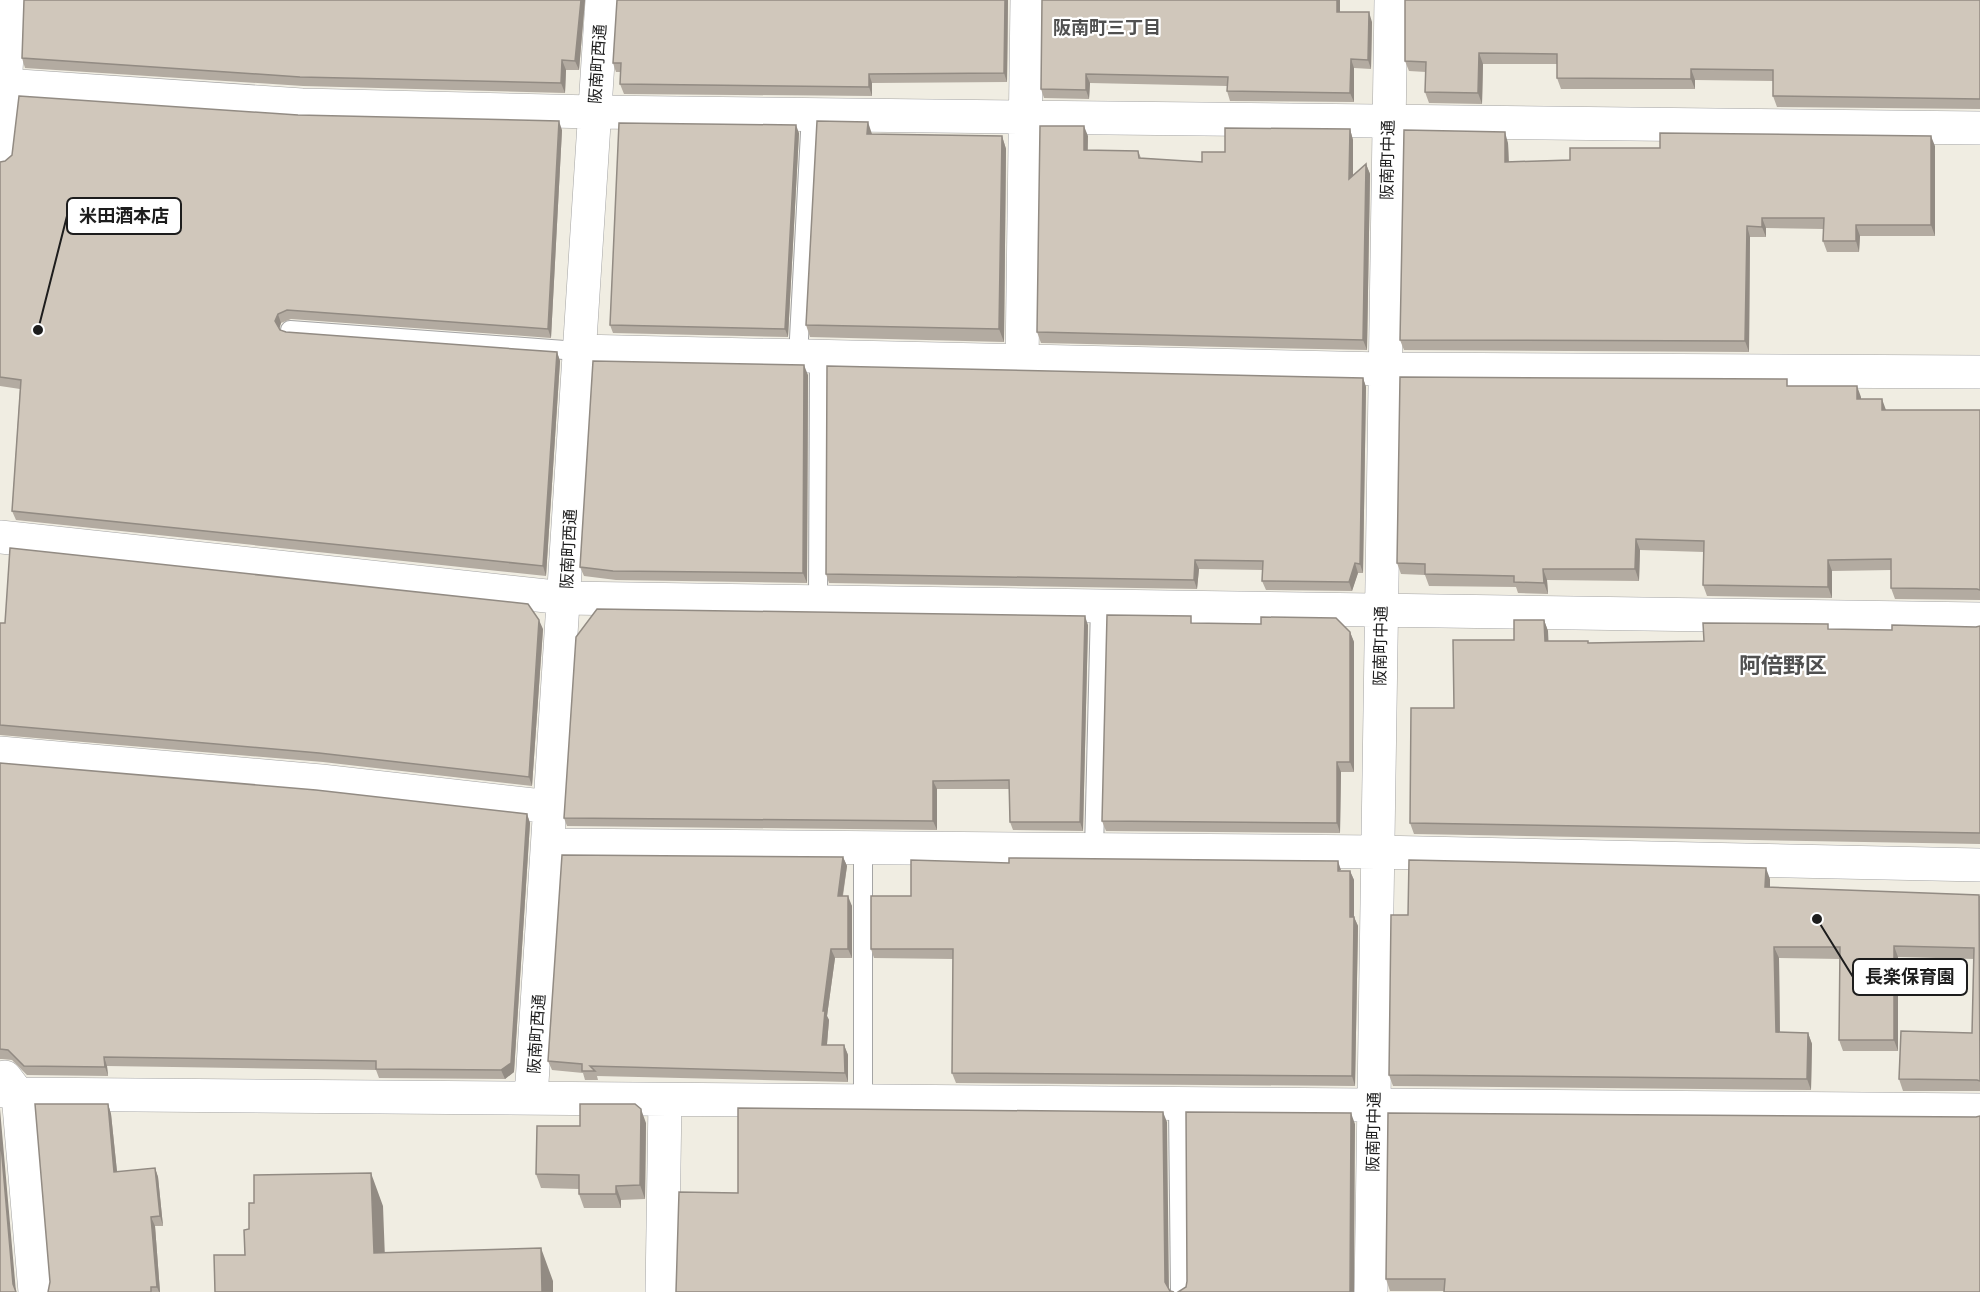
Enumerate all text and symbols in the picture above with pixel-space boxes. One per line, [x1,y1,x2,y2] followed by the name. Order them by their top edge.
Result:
[1053,16,1161,39] district label: 阪南町三丁目
[584,23,610,105] street label: 阪南町西通
[1376,120,1398,200] street label: 阪南町中通
[67,198,181,234] callout: 米田酒本店
[79,204,169,227] text: 米田酒本店
[556,509,580,589] street label: 阪南町西通
[1369,606,1391,686] street label: 阪南町中通
[1739,650,1827,679] district label: 阿倍野区
[1853,959,1967,995] callout: 長楽保育園
[1865,965,1955,988] text: 長楽保育園
[523,993,549,1075] street label: 阪南町西通
[1362,1092,1384,1172] street label: 阪南町中通

